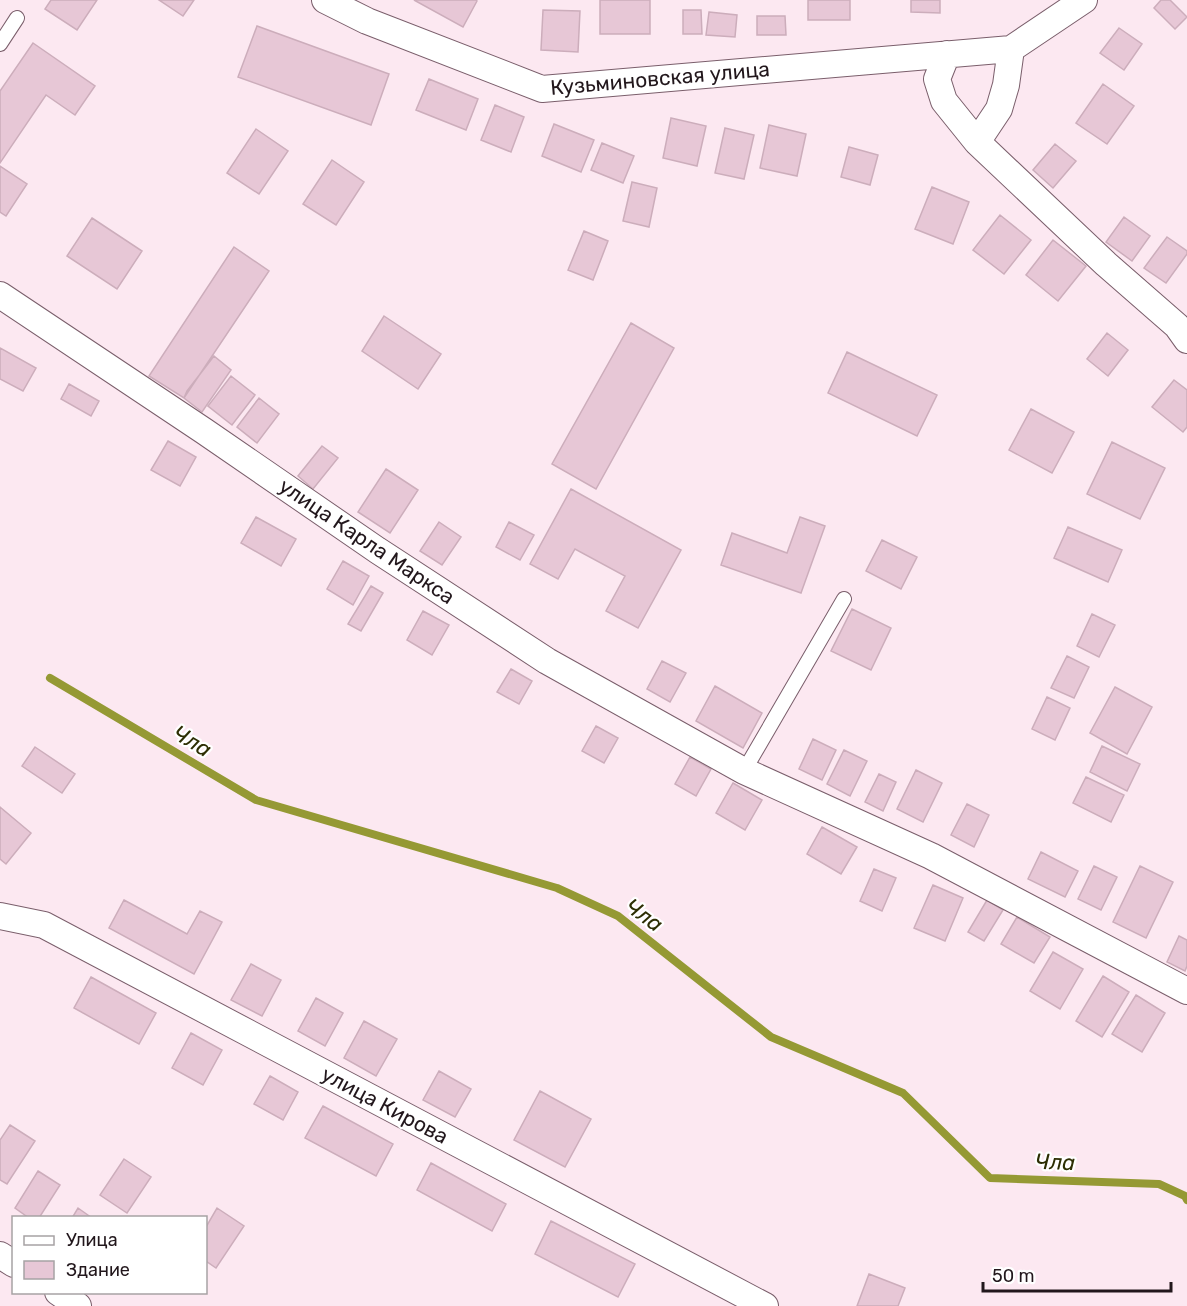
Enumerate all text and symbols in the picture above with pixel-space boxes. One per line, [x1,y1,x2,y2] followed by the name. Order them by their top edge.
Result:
[549,56,771,100] street label: Кузьминовская улица
[274,473,460,609] street label: улица Карла Маркса
[168,719,216,763] water label: Чла
[620,892,668,938] water label: Чла
[317,1061,453,1149] street label: улица Кирова
[1034,1148,1076,1176] water label: Чла
[12,1216,207,1294] legend
[66,1229,118,1251] text: Улица
[983,1255,1170,1293] scale bar
[66,1259,130,1281] text: Здание
[992,1265,1035,1287] text: 50 m

